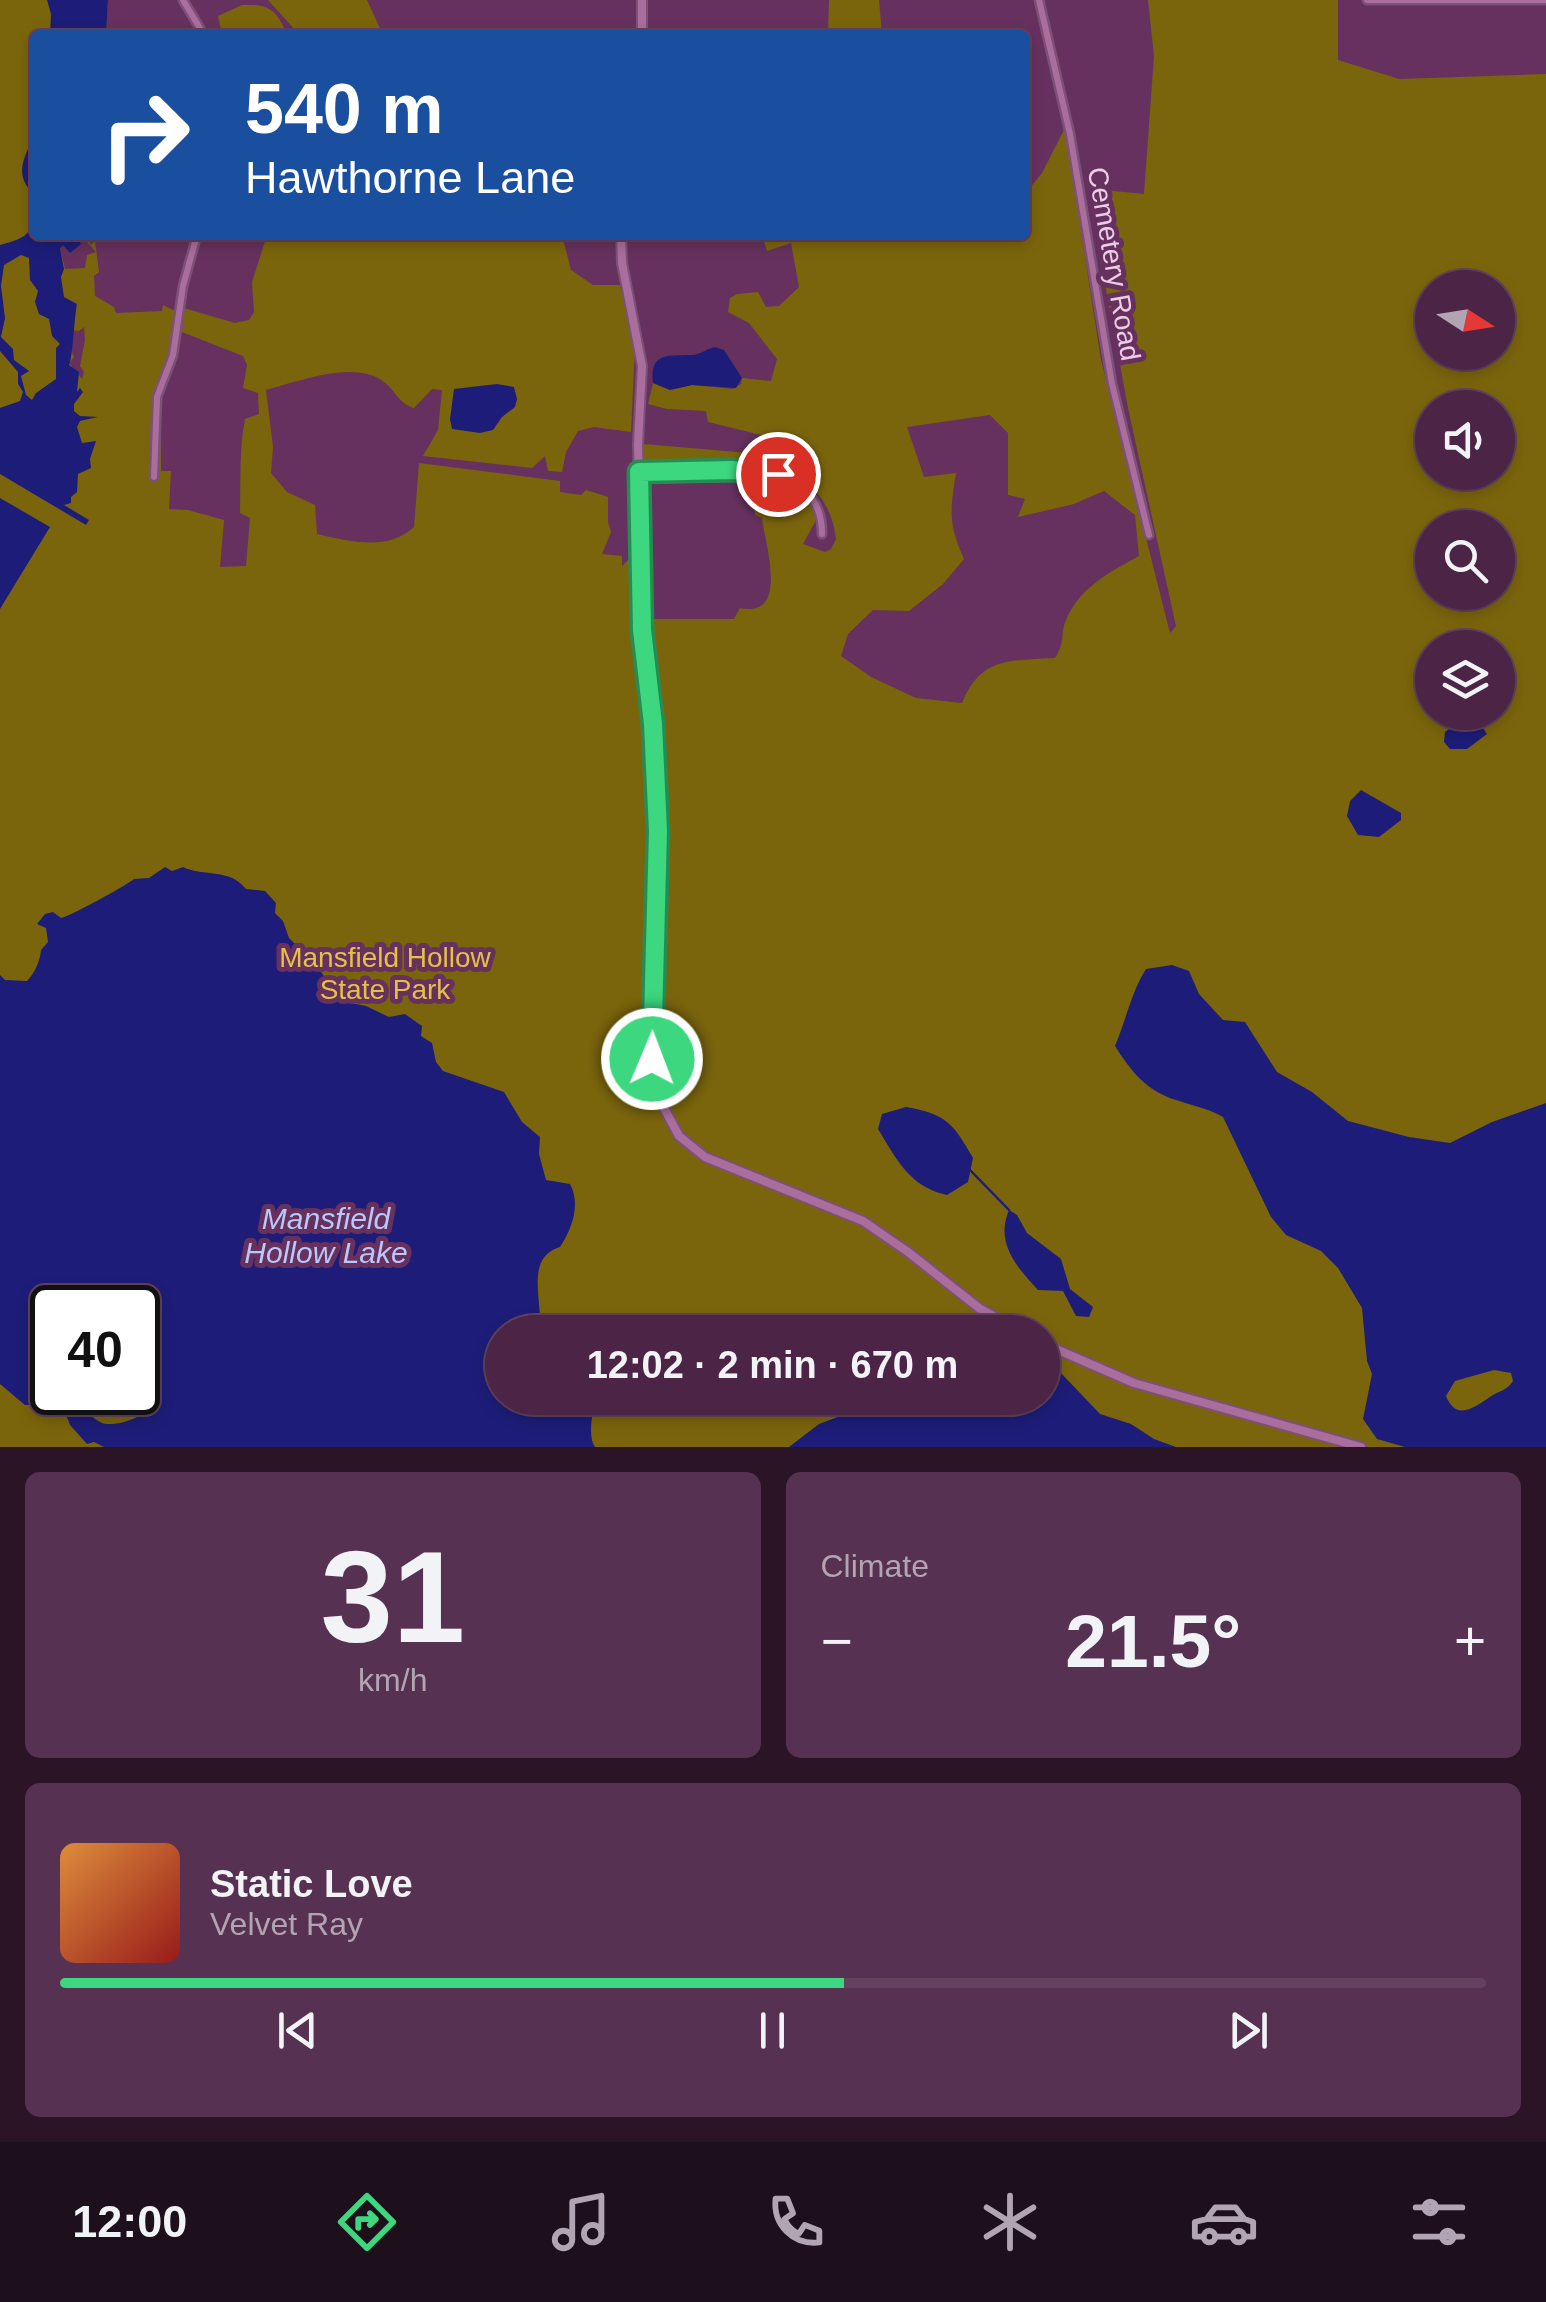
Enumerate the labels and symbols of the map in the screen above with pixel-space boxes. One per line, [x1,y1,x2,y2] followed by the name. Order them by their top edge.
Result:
[1082,165,1146,363] street label: Cemetery Road
[1415,270,1515,370] north arrow
[736,432,821,517] pin
[279,942,492,1005] park label: Mansfield Hollow State Park
[600,1007,704,1111] position arrow
[244,1202,408,1269] water label: Mansfield Hollow Lake
[30,1285,160,1415] speed limit sign: 40

